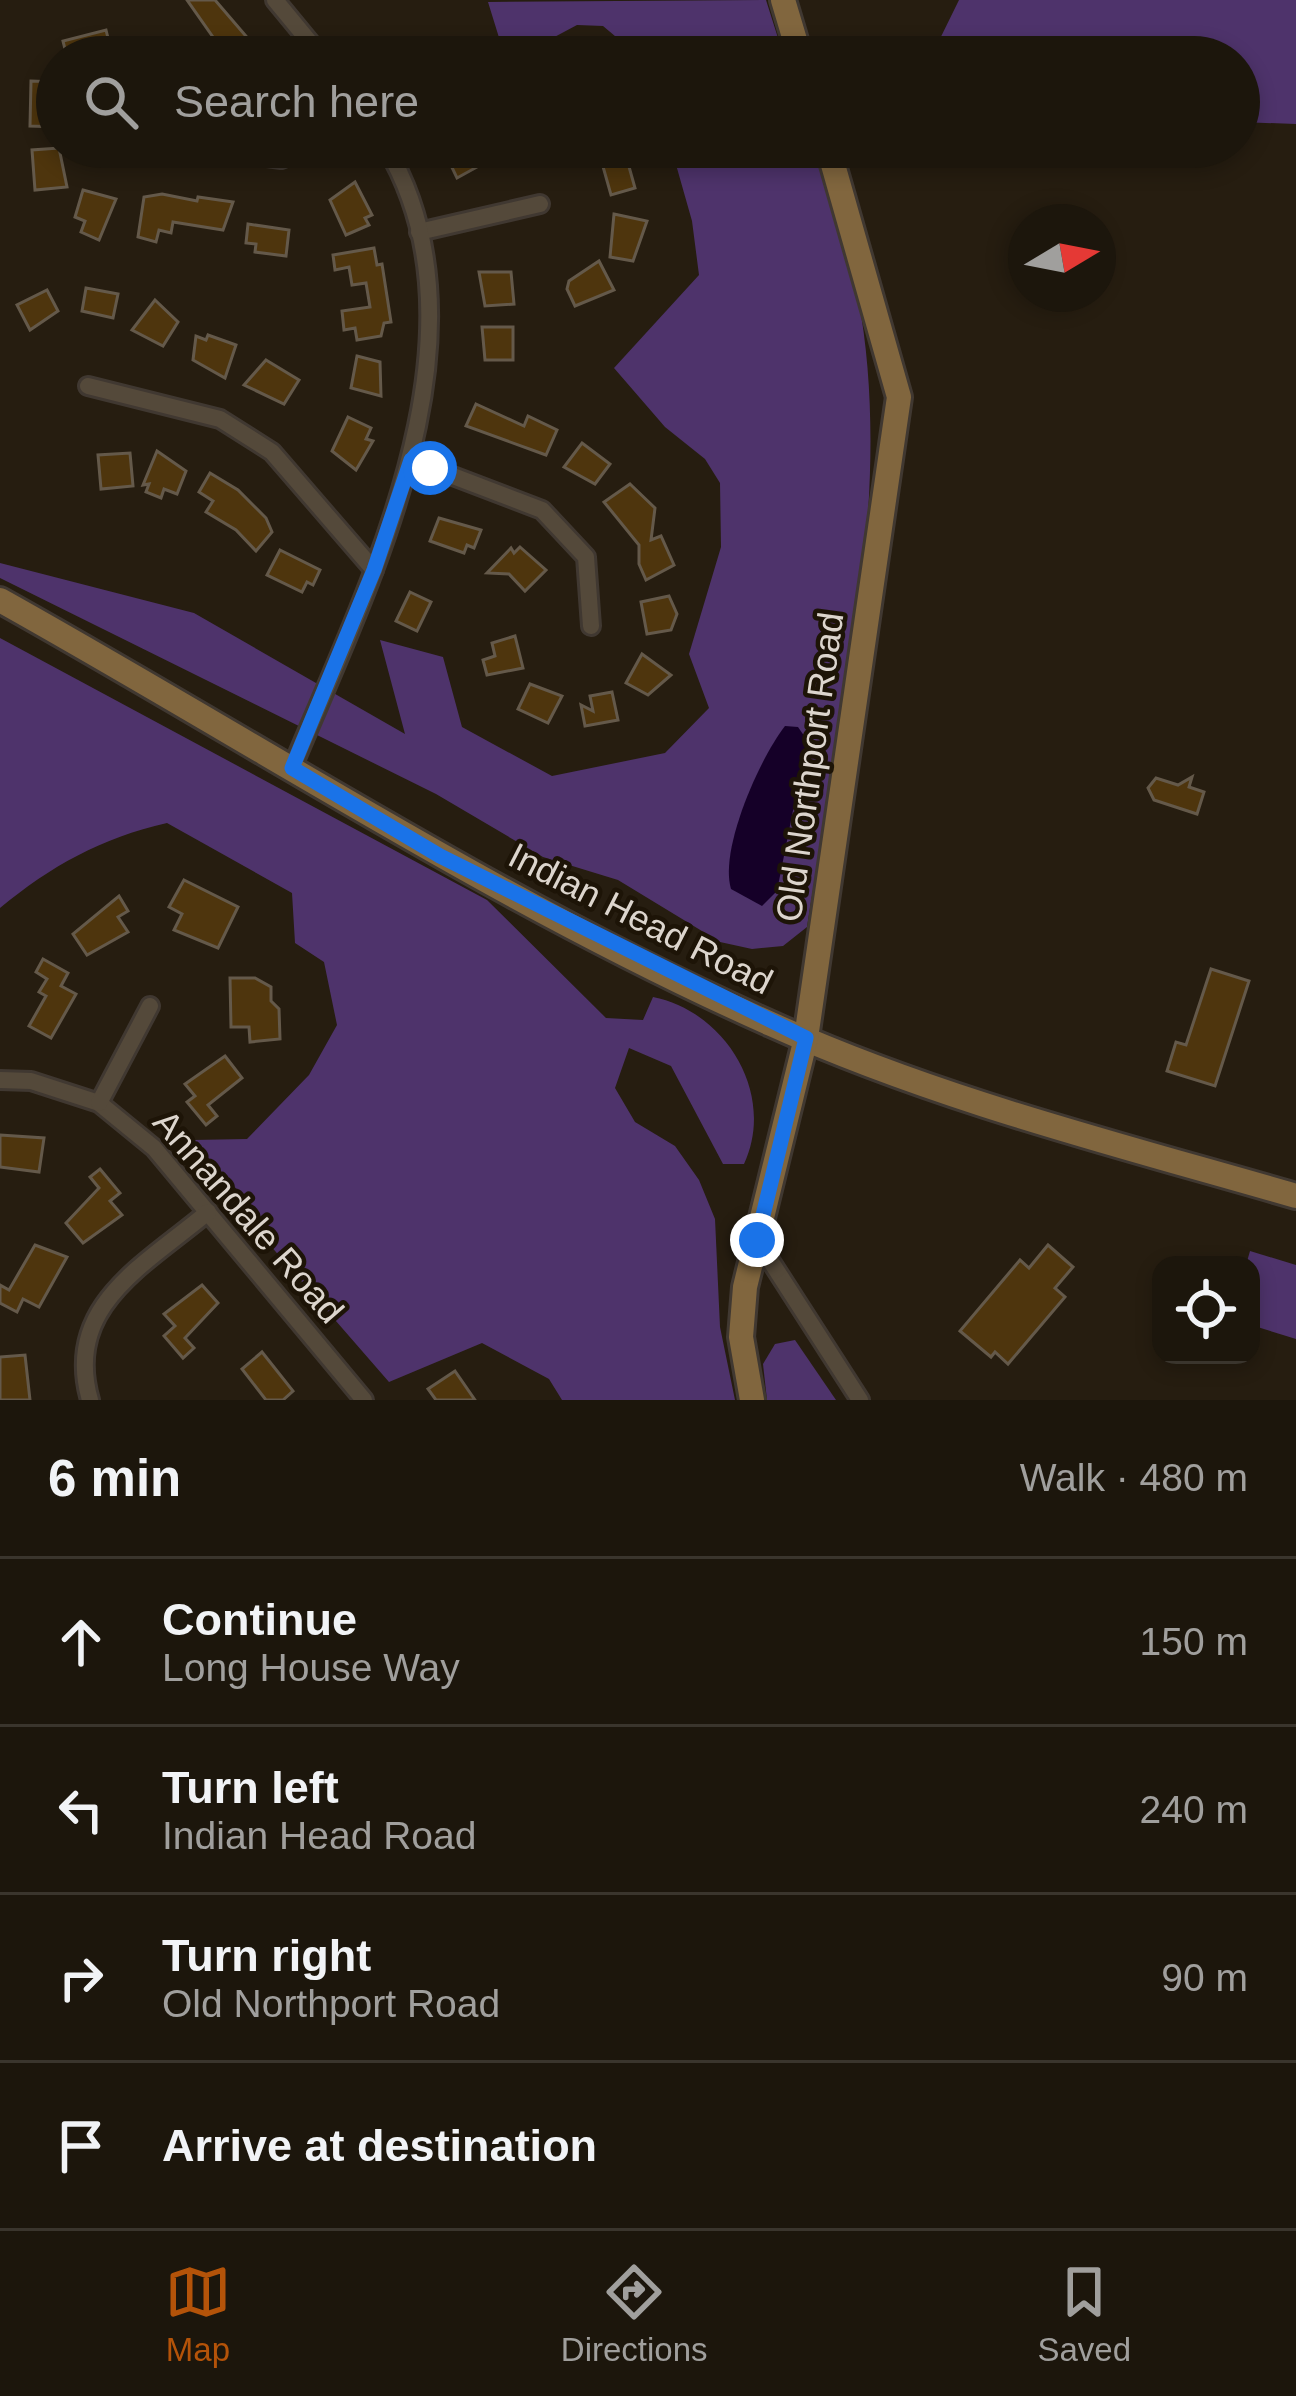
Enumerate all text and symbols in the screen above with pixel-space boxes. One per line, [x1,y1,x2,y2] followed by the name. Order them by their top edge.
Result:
[36,36,1260,168] search box
[78,69,144,135] icon: search
[174,76,419,127] text: Search here
[1008,204,1116,312] north arrow
[403,441,457,495] route start
[767,610,852,924] street label: Old Northport Road
[502,834,779,1003] street label: Indian Head Road
[145,1102,352,1331] street label: Annandale Road
[730,1213,784,1267] route end
[1152,1256,1260,1364] map controls
[1152,1256,1260,1364] button: locate
[48,1450,181,1507] text: 6 min
[1020,1456,1248,1499] text: Walk · 480 m
[162,1594,357,1645] text: Continue
[48,1609,114,1675] icon: ahead
[1140,1620,1248,1663] text: 150 m
[162,1646,460,1689] text: Long House Way
[162,1762,339,1813] text: Turn left
[48,1777,114,1843] icon: left
[1140,1788,1248,1831] text: 240 m
[162,1814,476,1857] text: Indian Head Road
[162,1930,371,1981] text: Turn right
[48,1945,114,2011] icon: right
[1161,1956,1248,1999] text: 90 m
[162,1982,500,2025] text: Old Northport Road
[48,2113,114,2179] icon: arrive
[162,2120,597,2171] text: Arrive at destination
[165,2259,231,2369] tab: Map
[561,2259,708,2369] tab: Directions
[1037,2259,1131,2369] tab: Saved

